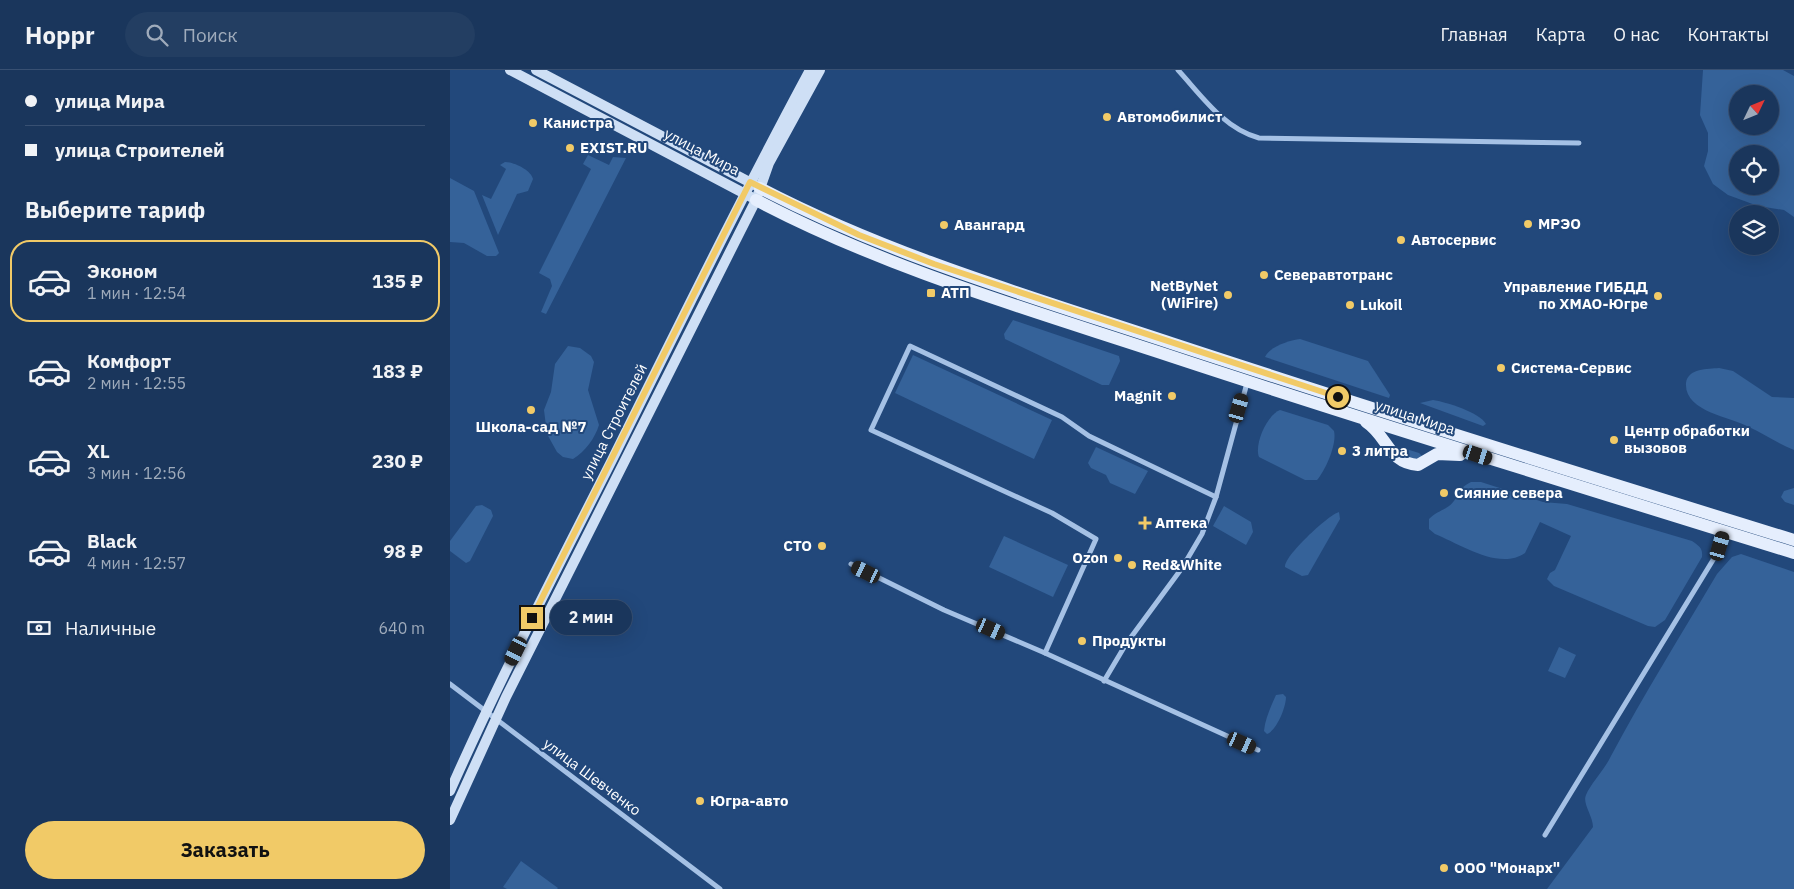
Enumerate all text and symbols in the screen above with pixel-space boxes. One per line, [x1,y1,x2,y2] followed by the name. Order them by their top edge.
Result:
[125,12,475,57] search box
[25,19,95,51] text: Hoppr
[143,21,171,49] icon: search
[183,23,238,47] text: Поиск
[1440,23,1508,46] text: Главная
[1536,23,1585,46] text: Карта
[1613,23,1660,46] text: О нас
[1688,23,1769,46] text: Контакты
[1729,85,1779,135] north arrow
[1729,85,1779,255] map controls
[55,89,165,113] text: улица Мира
[1117,107,1223,126] place label: Автомобилист
[1101,111,1113,123] marker: Автомобилист
[543,113,613,132] place label: Канистра
[527,117,539,129] marker: Канистра
[661,124,743,179] street label: улица Мира
[55,138,225,162] text: улица Строителей
[580,138,647,157] place label: EXIST.RU
[564,142,576,154] marker: EXIST.RU
[1729,145,1779,195] button: locate
[25,195,205,224] text: Выберите тариф
[1729,205,1779,255] button: layers
[1538,214,1581,233] place label: МРЭО
[954,215,1025,234] place label: Авангард
[1522,218,1534,230] marker: МРЭО
[938,219,950,231] marker: Авангард
[1411,230,1497,249] place label: Автосервис
[1395,234,1407,246] marker: Автосервис
[27,259,72,304] icon: car
[87,259,158,283] text: Эконом
[1274,265,1393,284] place label: Северавтотранс
[372,269,423,293] text: 135 ₽
[1258,269,1270,281] marker: Северавтотранс
[1150,276,1218,312] place label: NetByNet (WiFire)
[1503,277,1648,313] place label: Управление ГИБДД по ХМАО-Югре
[87,283,186,303] text: 1 мин · 12:54
[941,283,970,302] place label: АТП
[925,287,937,299] marker: АТП
[1222,289,1234,301] marker: NetByNet (WiFire)
[1652,290,1664,302] marker: Управление ГИБДД по ХМАО-Югре
[1360,295,1403,314] place label: Lukoil
[1344,299,1356,311] marker: Lukoil
[27,349,72,394] icon: car
[87,349,171,373] text: Комфорт
[1511,358,1632,377] place label: Система-Cервис
[372,359,423,383] text: 183 ₽
[576,360,651,483] street label: улица Строителей
[1495,362,1507,374] marker: Система-Cервис
[87,373,186,393] text: 2 мин · 12:55
[1114,386,1162,405] place label: Magnit
[1327,386,1349,408] route start
[1166,390,1178,402] marker: Magnit
[1227,392,1250,424] car
[1373,395,1457,438] street label: улица Мира
[525,404,537,416] marker: Школа-сад №7
[476,417,586,436] place label: Школа-сад №7
[1624,421,1750,457] place label: Центр обработки вызовов
[1608,434,1620,446] marker: Центр обработки вызовов
[27,439,72,484] icon: car
[87,439,110,463] text: XL
[1352,441,1408,460] place label: 3 литра
[1461,443,1494,467] car
[1336,445,1348,457] marker: 3 литра
[372,449,423,473] text: 230 ₽
[87,463,186,483] text: 3 мин · 12:56
[1454,483,1563,502] place label: Сияние севера
[1438,487,1450,499] marker: Сияние севера
[1155,513,1208,532] place label: Аптека
[1139,517,1151,529] marker: Аптека
[27,529,72,574] icon: car
[87,529,137,553] text: Black
[1708,530,1731,562] car
[783,536,812,555] place label: СТО
[383,539,423,563] text: 98 ₽
[816,540,828,552] marker: СТО
[1072,548,1108,567] place label: Ozon
[1112,552,1124,564] marker: Ozon
[87,553,186,573] text: 4 мин · 12:57
[1142,555,1222,574] place label: Red&White
[849,559,882,585] car
[1126,559,1138,571] marker: Red&White
[550,600,632,636] callout: 2 мин
[521,607,543,629] route end
[569,607,613,627] text: 2 мин
[25,614,53,642] icon: cash
[65,616,156,640] text: Наличные
[974,616,1007,642] car
[378,618,425,638] text: 640 m
[1092,631,1166,650] place label: Продукты
[502,634,529,668] car
[1076,635,1088,647] marker: Продукты
[1225,730,1258,756] car
[540,734,645,820] street label: улица Шевченко
[710,791,788,810] place label: Югра-авто
[694,795,706,807] marker: Югра-авто
[25,821,425,879] button: Заказать
[1454,858,1560,877] place label: ООО "Монарх"
[1438,862,1450,874] marker: ООО "Монарх"

